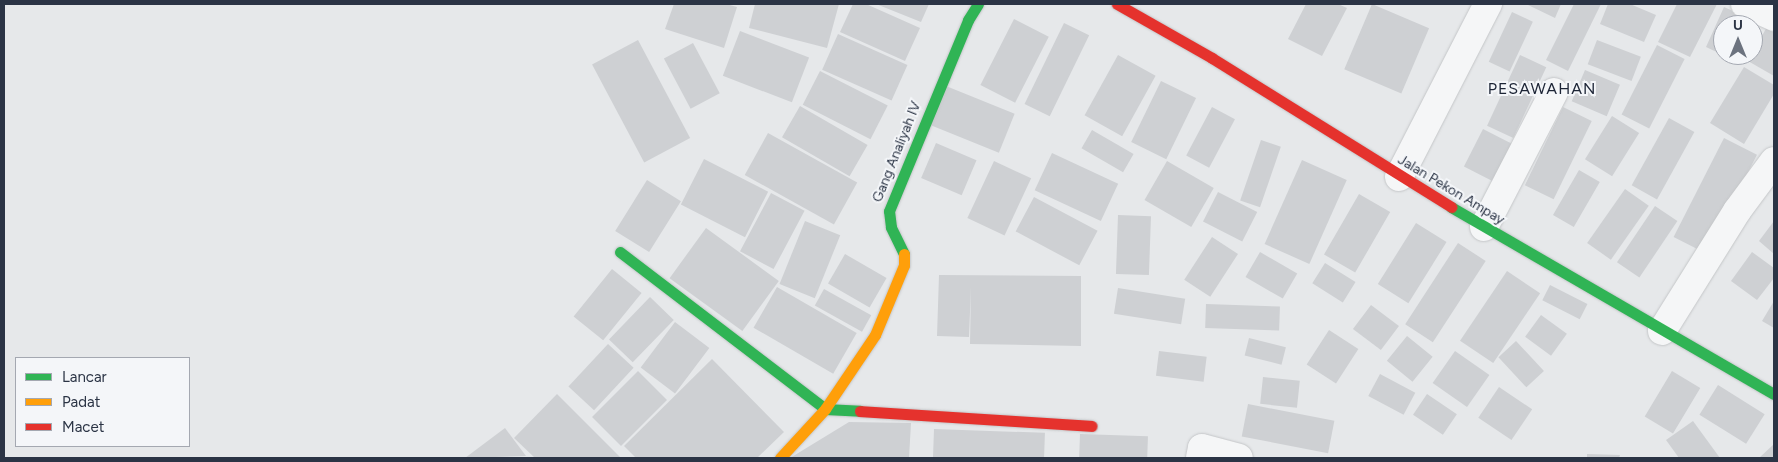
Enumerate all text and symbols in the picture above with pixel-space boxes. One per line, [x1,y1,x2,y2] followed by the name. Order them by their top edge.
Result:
[1713,15,1763,65] north arrow
[1733,17,1743,34] text: U
[1487,79,1597,99] district label: PESAWAHAN
[869,99,925,205] street label: Gang Analiyah IV
[1395,152,1507,228] street label: Jalan Pekon Ampay
[15,357,190,447] legend
[62,368,107,386] text: Lancar
[62,393,100,411] text: Padat
[62,418,104,436] text: Macet

